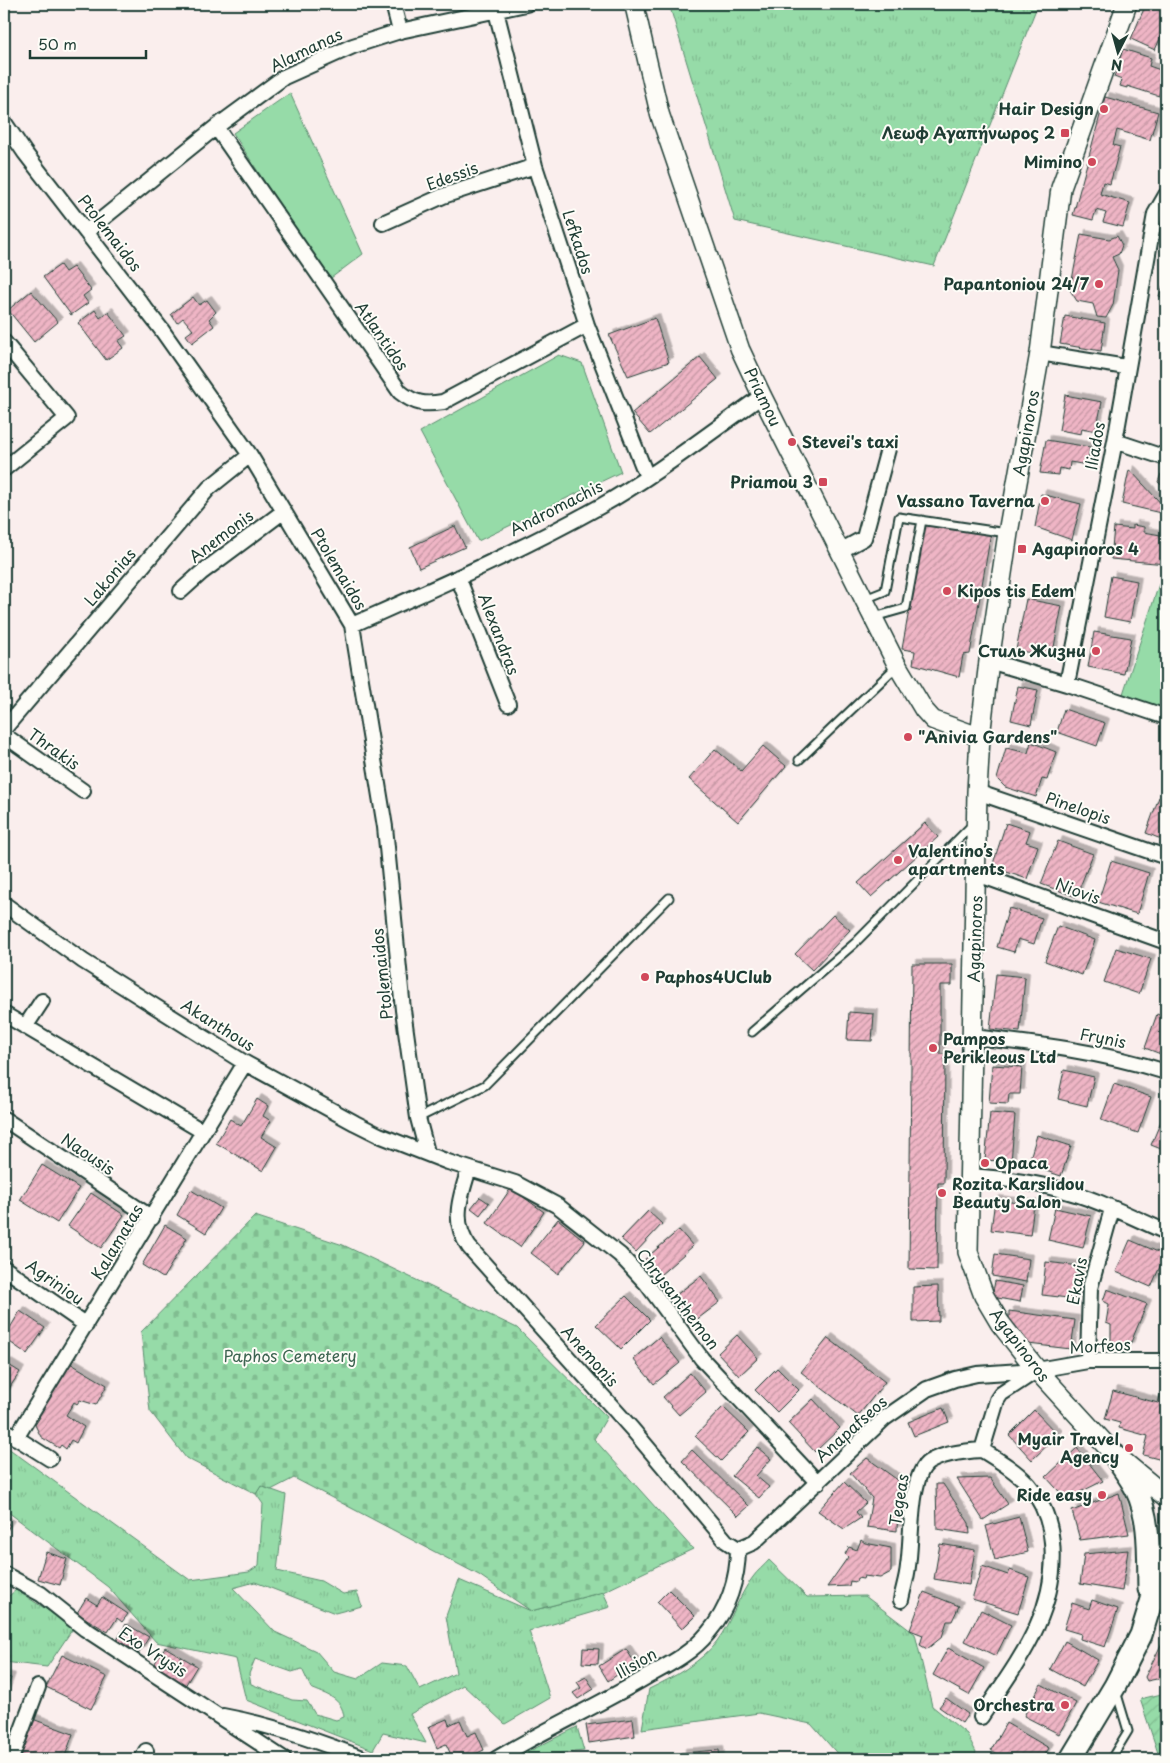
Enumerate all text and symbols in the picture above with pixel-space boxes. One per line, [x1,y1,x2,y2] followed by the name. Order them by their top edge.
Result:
[265,21,346,77] street label: Alamanas
[30,28,146,60] scale bar
[1092,28,1142,78] north arrow
[38,32,77,55] text: 50 m
[1110,54,1123,76] text: N
[998,96,1094,120] place label: Hair Design
[1098,103,1110,115] marker: Hair Design
[882,120,1055,144] place label: Λεωφ Αγαπήνωρος 2
[1059,127,1071,139] marker: Λεωφ Αγαπήνωρος 2
[1024,149,1082,173] place label: Mimino
[422,155,481,195] street label: Edessis
[1086,156,1098,168] marker: Mimino
[73,189,149,276] street label: Ptolemaidos
[557,206,601,277] street label: Lefkados
[943,271,1090,295] place label: Papantoniou 24/7
[1093,278,1105,290] marker: Papantoniou 24/7
[350,296,415,375] street label: Atlantidos
[739,363,788,430] street label: Priamou
[1006,388,1044,478] street label: Agapinoros
[1078,420,1110,472] street label: Iliados
[802,429,899,453] place label: Stevei's taxi
[786,436,798,448] marker: Stevei's taxi
[730,469,813,493] place label: Priamou 3
[505,473,606,541] street label: Andromachis
[817,476,829,488] marker: Priamou 3
[897,488,1035,512] place label: Vassano Taverna
[1039,495,1051,507] marker: Vassano Taverna
[183,503,258,567] street label: Anemonis
[306,523,374,614] street label: Ptolemaidos
[1032,536,1139,560] place label: Agapinoros 4
[78,542,141,611] street label: Lakonias
[1016,543,1028,555] marker: Agapinoros 4
[957,578,1074,602] place label: Kipos tis Edem
[941,585,953,597] marker: Kipos tis Edem
[473,589,527,678] street label: Alexandras
[978,638,1086,662] place label: Стиль Жизни
[1090,645,1102,657] marker: Стиль Жизни
[24,722,85,775] street label: Thrakis
[918,724,1057,748] place label: "Anivia Gardens"
[902,731,914,743] marker: "Anivia Gardens"
[1043,785,1114,829] street label: Pinelopis
[908,838,1005,880] place label: Valentino’s apartments
[892,854,904,866] marker: Valentino’s apartments
[1053,871,1104,909] street label: Niovis
[960,895,988,983] street label: Agapinoros
[364,927,398,1021] street label: Ptolemaidos
[655,964,772,988] place label: Paphos4UClub
[639,971,651,983] marker: Paphos4UClub
[177,992,260,1056] street label: Akanthous
[1078,1021,1128,1053] street label: Frynis
[943,1026,1056,1068] place label: Pampos Perikleous Ltd
[927,1042,939,1054] marker: Pampos Perikleous Ltd
[57,1126,120,1180] street label: Naousis
[995,1150,1048,1174] place label: Opaca
[979,1157,991,1169] marker: Opaca
[952,1171,1085,1213] place label: Rozita Karslidou Beauty Salon
[936,1187,948,1199] marker: Rozita Karslidou Beauty Salon
[84,1199,148,1284] street label: Kalamatas
[632,1243,726,1354] street label: Chrysanthemon
[22,1252,89,1310] street label: Agriniou
[1060,1255,1092,1307] street label: Ekavis
[985,1302,1057,1386] street label: Agapinoros
[557,1319,625,1391] street label: Anemonis
[1069,1331,1131,1359] street label: Morfeos
[223,1343,357,1367] park label: Paphos Cemetery
[809,1389,892,1467] street label: Anapafseos
[1018,1426,1119,1468] place label: Myair Travel Agency
[1123,1442,1135,1454] marker: Myair Travel Agency
[882,1472,914,1528] street label: Tegeas
[1016,1482,1092,1506] place label: Ride easy
[1096,1489,1108,1501] marker: Ride easy
[115,1620,193,1682] street label: Exo Vrysis
[610,1641,661,1684] street label: Ilision
[973,1692,1055,1716] place label: Orchestra
[1059,1699,1071,1711] marker: Orchestra

